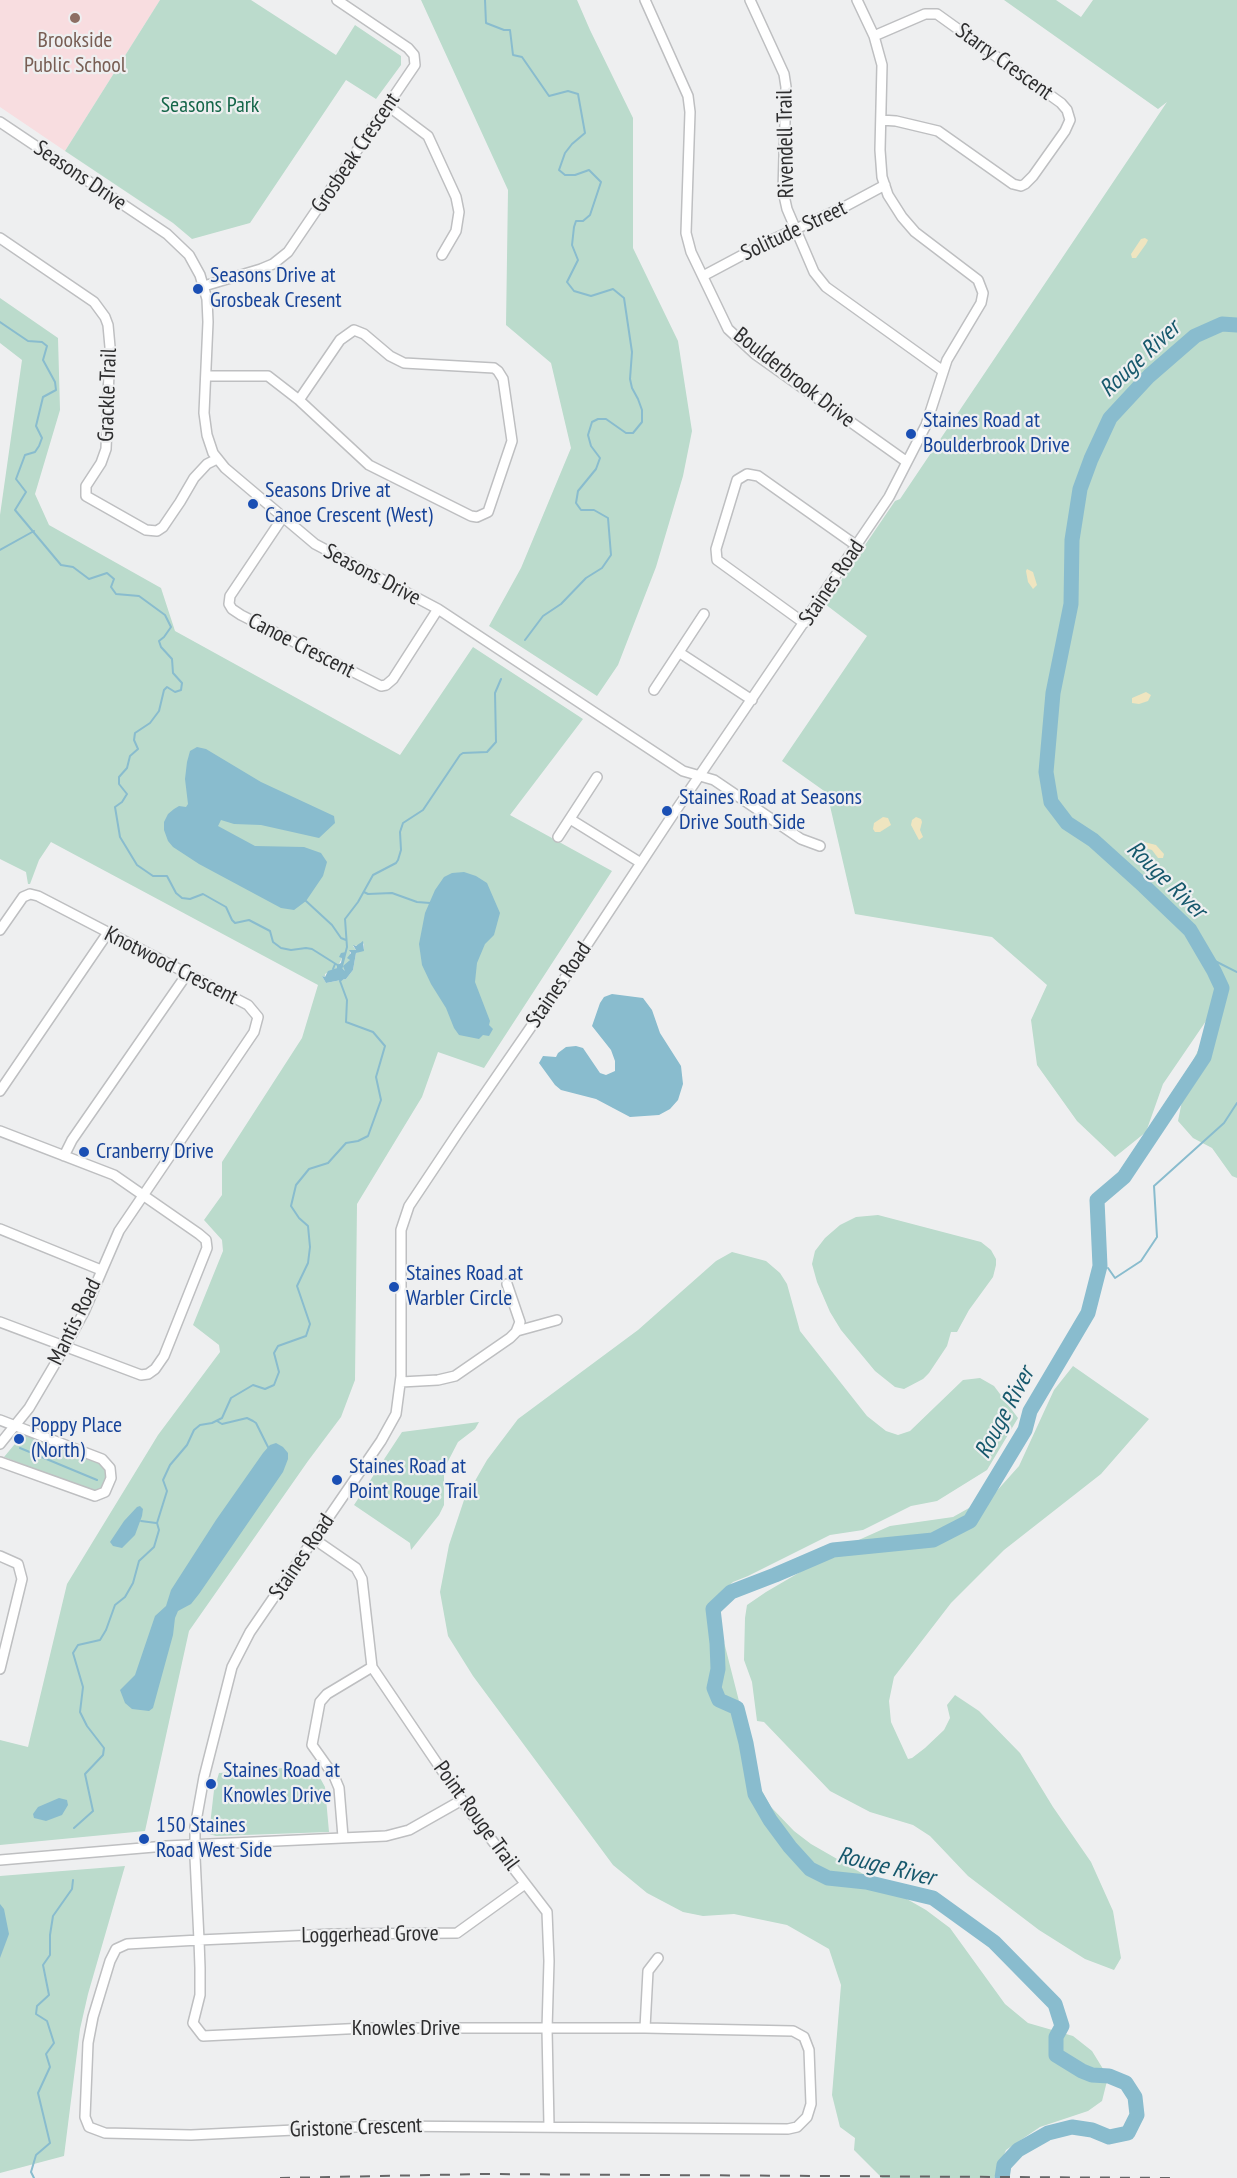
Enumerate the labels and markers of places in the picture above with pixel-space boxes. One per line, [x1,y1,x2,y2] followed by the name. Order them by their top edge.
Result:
[68,11,82,25] marker: Brookside Public School
[24,28,126,80] place label: Brookside Public School
[210,263,342,314] place label: Seasons Drive at Grosbeak Cresent
[191,282,205,296] marker: Seasons Drive at Grosbeak Cresent
[923,408,1070,460] place label: Staines Road at Boulderbrook Drive
[904,427,918,441] marker: Staines Road at Boulderbrook Drive
[265,478,433,530] place label: Seasons Drive at Canoe Crescent (West)
[246,497,260,511] marker: Seasons Drive at Canoe Crescent (West)
[679,785,862,836] place label: Staines Road at Seasons Drive South Side
[660,804,674,818] marker: Staines Road at Seasons Drive South Side
[96,1139,214,1165] place label: Cranberry Drive
[77,1145,91,1159] marker: Cranberry Drive
[406,1261,523,1312] place label: Staines Road at Warbler Circle
[387,1280,401,1294] marker: Staines Road at Warbler Circle
[31,1413,122,1464] place label: Poppy Place (North)
[12,1432,26,1446] marker: Poppy Place (North)
[349,1454,478,1506] place label: Staines Road at Point Rouge Trail
[330,1473,344,1487] marker: Staines Road at Point Rouge Trail
[223,1758,340,1810] place label: Staines Road at Knowles Drive
[204,1777,218,1791] marker: Staines Road at Knowles Drive
[156,1813,272,1864] place label: 150 Staines Road West Side
[137,1832,151,1846] marker: 150 Staines Road West Side

